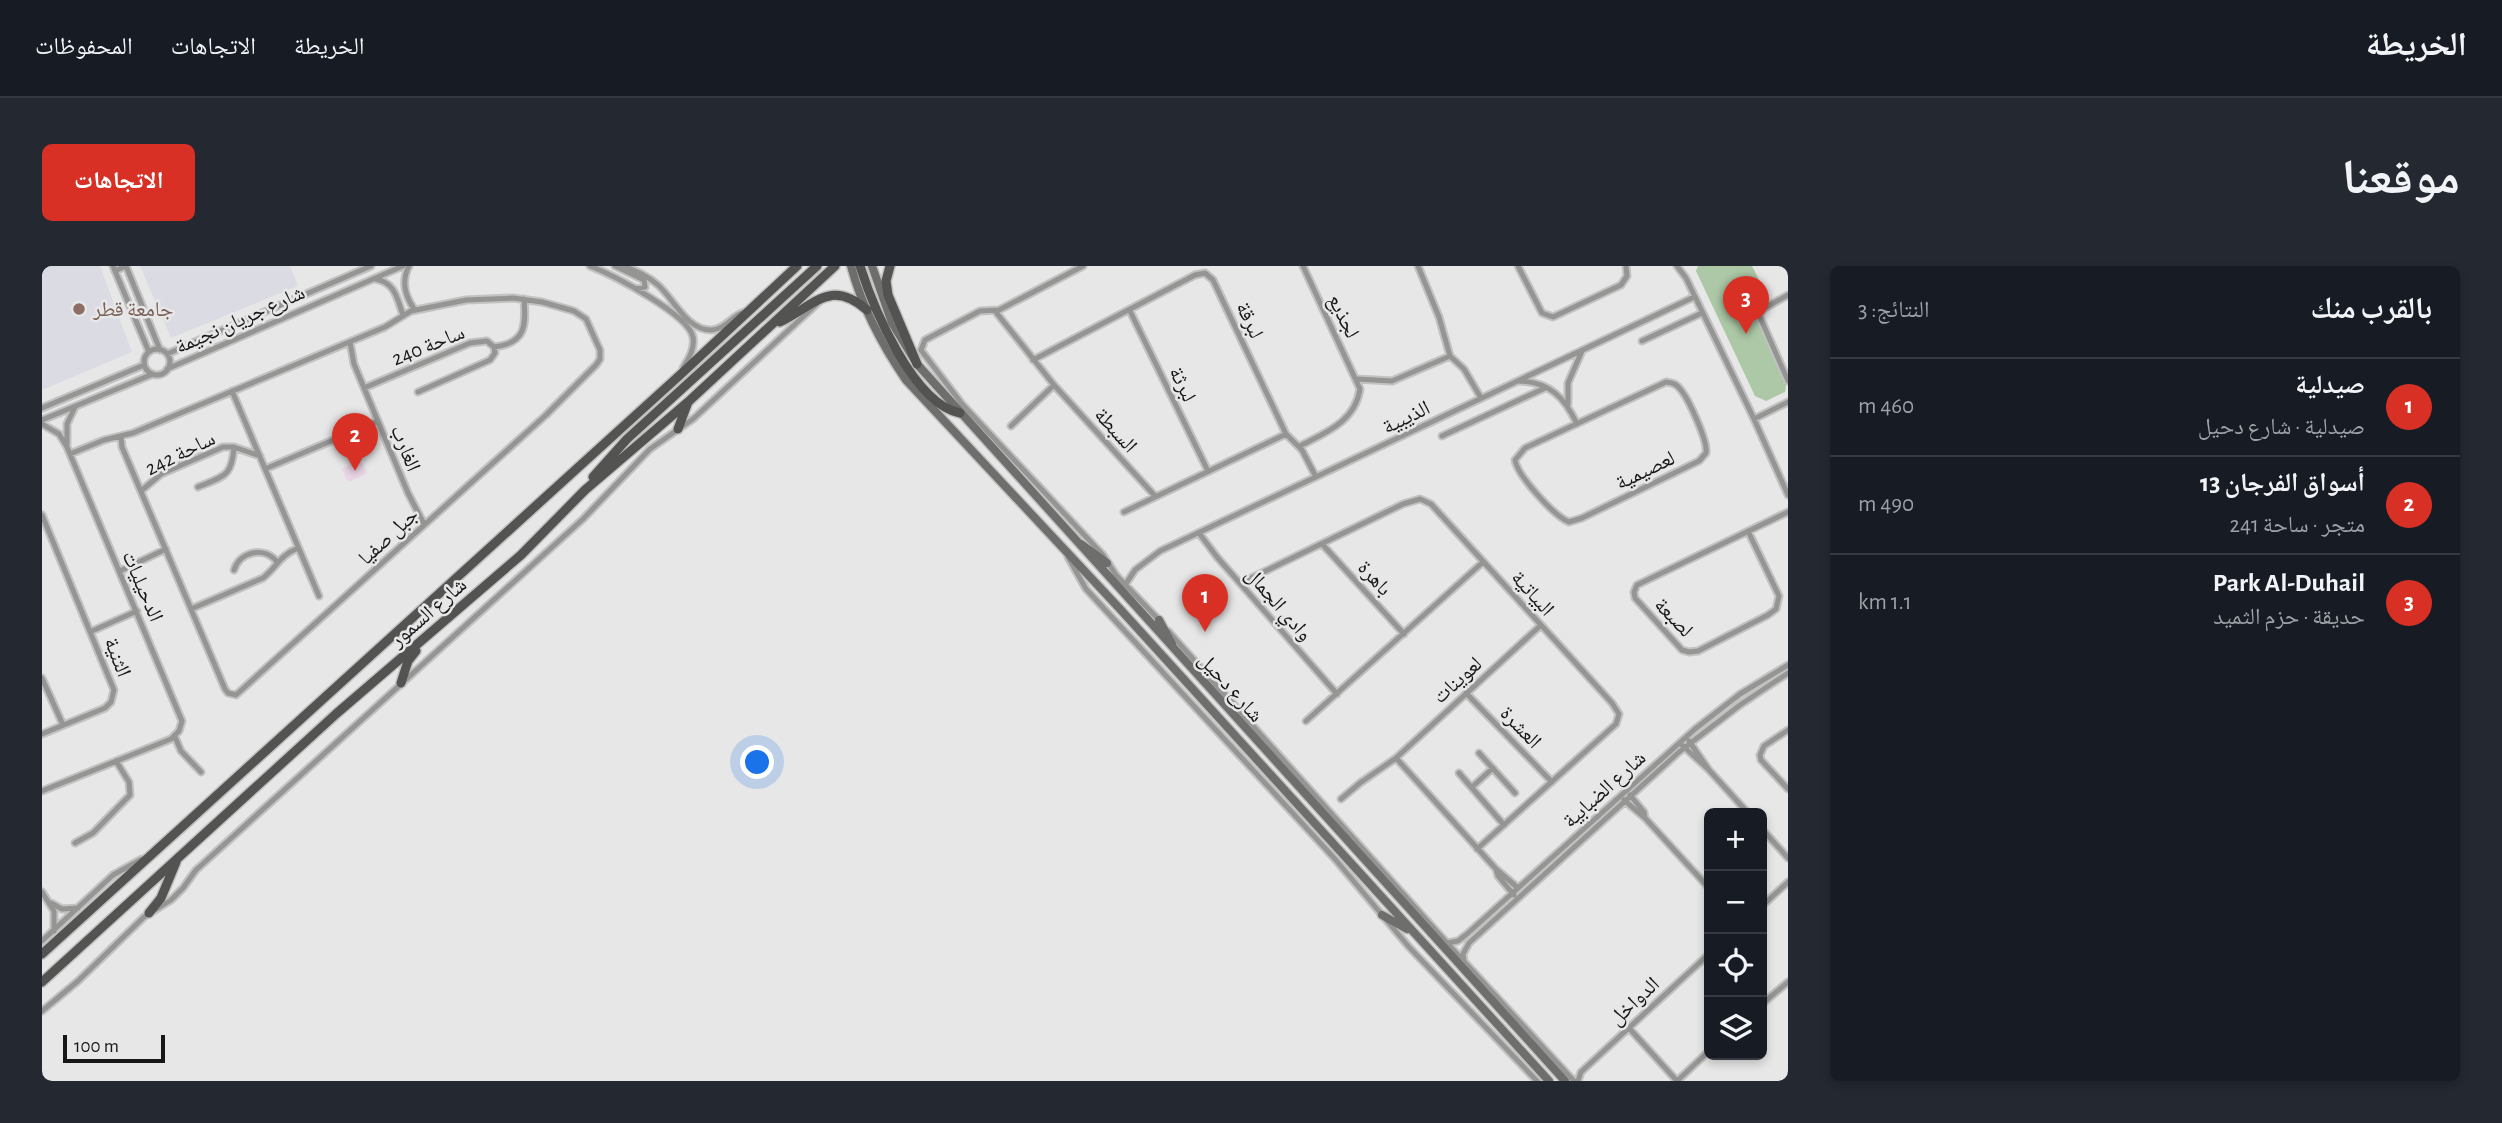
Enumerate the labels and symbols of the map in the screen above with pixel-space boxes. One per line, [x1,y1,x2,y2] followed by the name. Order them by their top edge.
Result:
[1723,276,1769,334] pin: 3
[172,282,309,359] street label: شارع جريان نجيمة
[1322,291,1363,342] street label: لجذيع
[92,299,173,320] place label: جامعة قطر
[1232,299,1267,342] street label: لبرقة
[71,301,87,317] marker: جامعة قطر
[389,321,467,369] street label: ساحة 240
[1165,364,1200,405] street label: لبرثة
[1379,397,1433,438] street label: الذيبية
[1090,404,1141,457] street label: السبطة
[332,413,378,471] pin: 2
[386,422,424,475] street label: الغارب
[142,428,218,479] street label: ساحة 242
[1612,447,1678,494] street label: لعصيمية
[355,504,424,570] street label: جبل صفيا
[118,548,167,625] street label: الدحيليات
[1353,557,1395,600] street label: باهرة
[1237,564,1316,649] street label: وادي الجمال
[1507,567,1558,620] street label: البياتية
[385,574,472,653] street label: شارع السمور
[1182,574,1228,632] pin: 1
[1650,594,1697,641] street label: لصبعة
[100,635,135,680] street label: الثنية
[1193,649,1267,727] street label: شارع دحيل
[1429,653,1486,708] street label: لعوينات
[1496,702,1545,752] street label: العشرة
[740,745,774,779] your location
[1559,747,1651,833] street label: شارع الضبابية
[1605,973,1665,1031] street label: الدواخل
[63,1032,164,1064] scale bar

